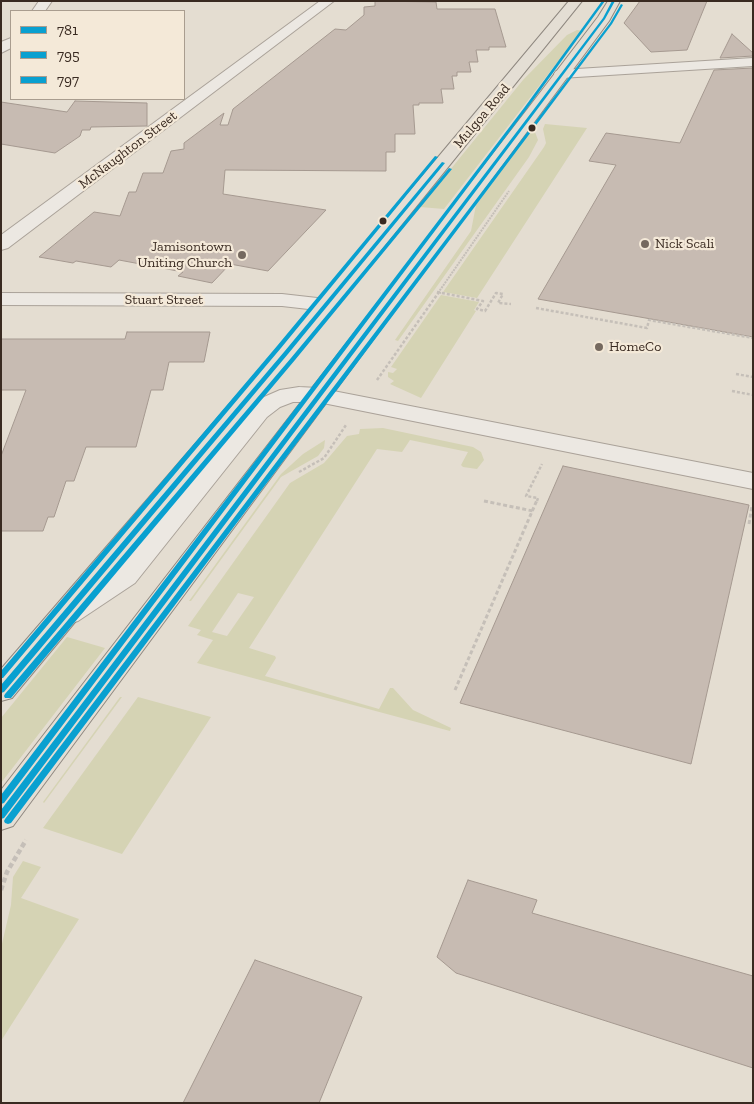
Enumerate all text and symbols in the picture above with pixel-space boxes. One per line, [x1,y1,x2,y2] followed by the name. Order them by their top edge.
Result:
[10,10,185,100] legend
[57,21,78,39] text: 781
[57,46,80,64] text: 795
[57,71,79,89] text: 797
[450,81,514,151] street label: Mulgoa Road
[75,108,181,192] street label: McNaughton Street
[527,123,537,133] unlabelled marker
[378,216,388,226] unlabelled marker
[655,236,714,252] place label: Nick Scali
[639,238,651,250] marker: Nick Scali
[137,239,232,272] place label: Jamisontown Uniting Church
[236,249,248,261] marker: Jamisontown Uniting Church
[125,292,203,308] street label: Stuart Street
[609,339,661,355] place label: HomeCo
[593,341,605,353] marker: HomeCo

